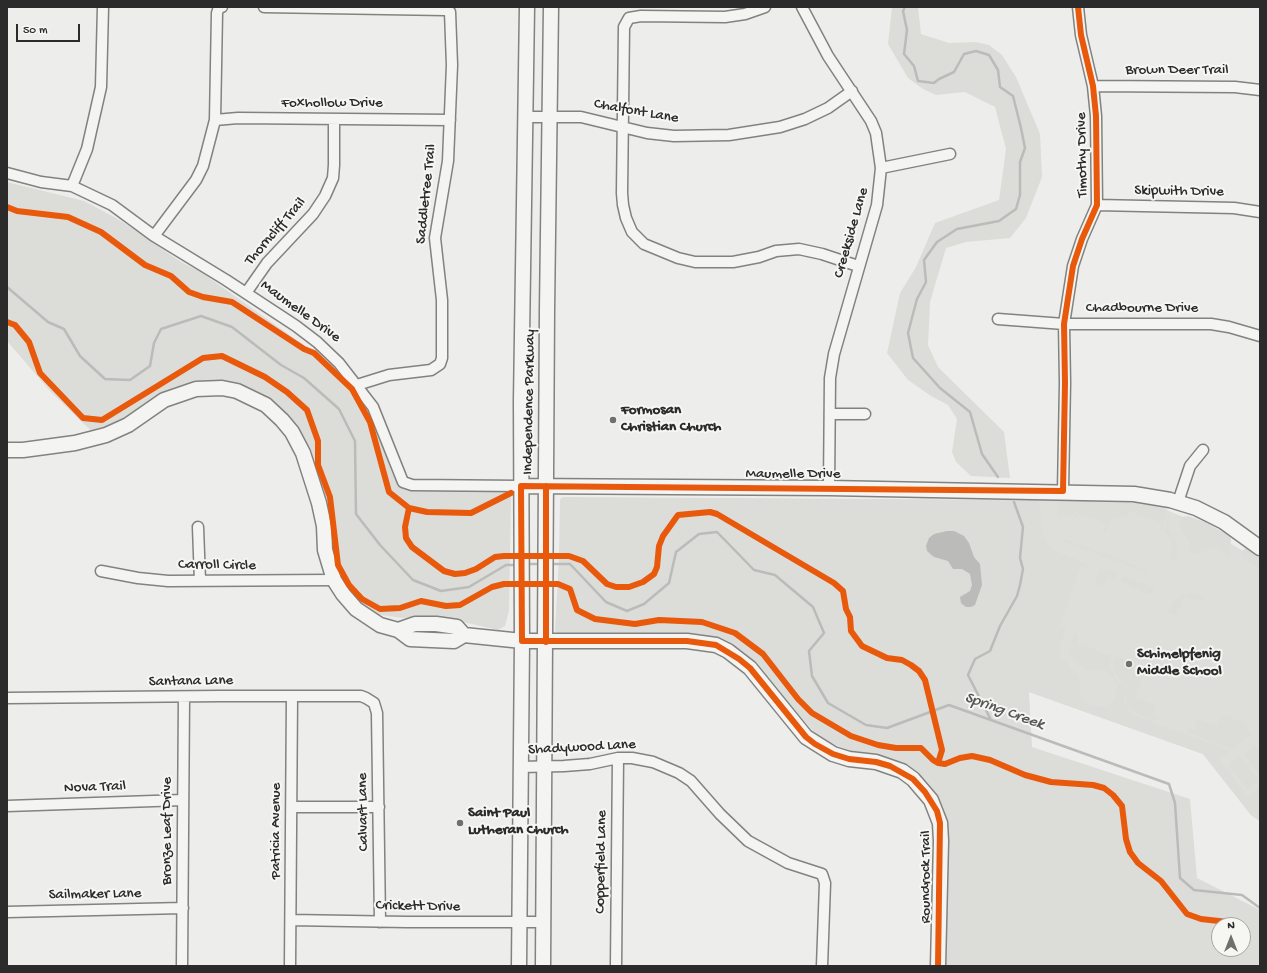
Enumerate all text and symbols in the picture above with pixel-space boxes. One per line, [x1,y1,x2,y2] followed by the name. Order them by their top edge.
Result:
[18,16,82,42] scale bar
[23,24,48,38] text: 50 m
[1125,62,1229,80] street label: Brown Deer Trail
[281,95,383,113] street label: Foxhollow Drive
[592,96,680,128] street label: Chalfont Lane
[1073,112,1093,198] street label: Timothy Drive
[413,143,441,245] street label: Saddletree Trail
[1134,182,1224,202] street label: Skipwith Drive
[831,186,873,280] street label: Creekside Lane
[242,194,310,270] street label: Thorncliff Trail
[256,277,344,347] street label: Maumelle Drive
[1086,300,1198,318] street label: Chadbourne Drive
[520,329,540,475] street label: Independence Parkway
[621,402,721,437] place label: Formosan Christian Church
[608,415,618,425] marker: Formosan Christian Church
[746,466,840,484] street label: Maumelle Drive
[178,556,256,576] street label: Carroll Circle
[1137,646,1222,681] place label: Schimelpfenig Middle School
[1124,659,1134,669] marker: Schimelpfenig Middle School
[149,672,233,692] street label: Santana Lane
[962,689,1046,735] water label: Spring Creek
[528,736,636,760] street label: Shadywood Lane
[354,773,374,851] street label: Calvart Lane
[159,777,177,885] street label: Bronze Leaf Drive
[64,778,126,798] street label: Nova Trail
[268,783,286,879] street label: Patricia Avenue
[468,805,568,840] place label: Saint Paul Lutheran Church
[592,810,612,914] street label: Copperfield Lane
[455,818,465,828] marker: Saint Paul Lutheran Church
[918,831,936,923] street label: Roundrock Trail
[48,885,142,905] street label: Sailmaker Lane
[375,897,461,917] street label: Crickett Drive
[1211,917,1251,957] north arrow
[1227,920,1235,932] text: N

